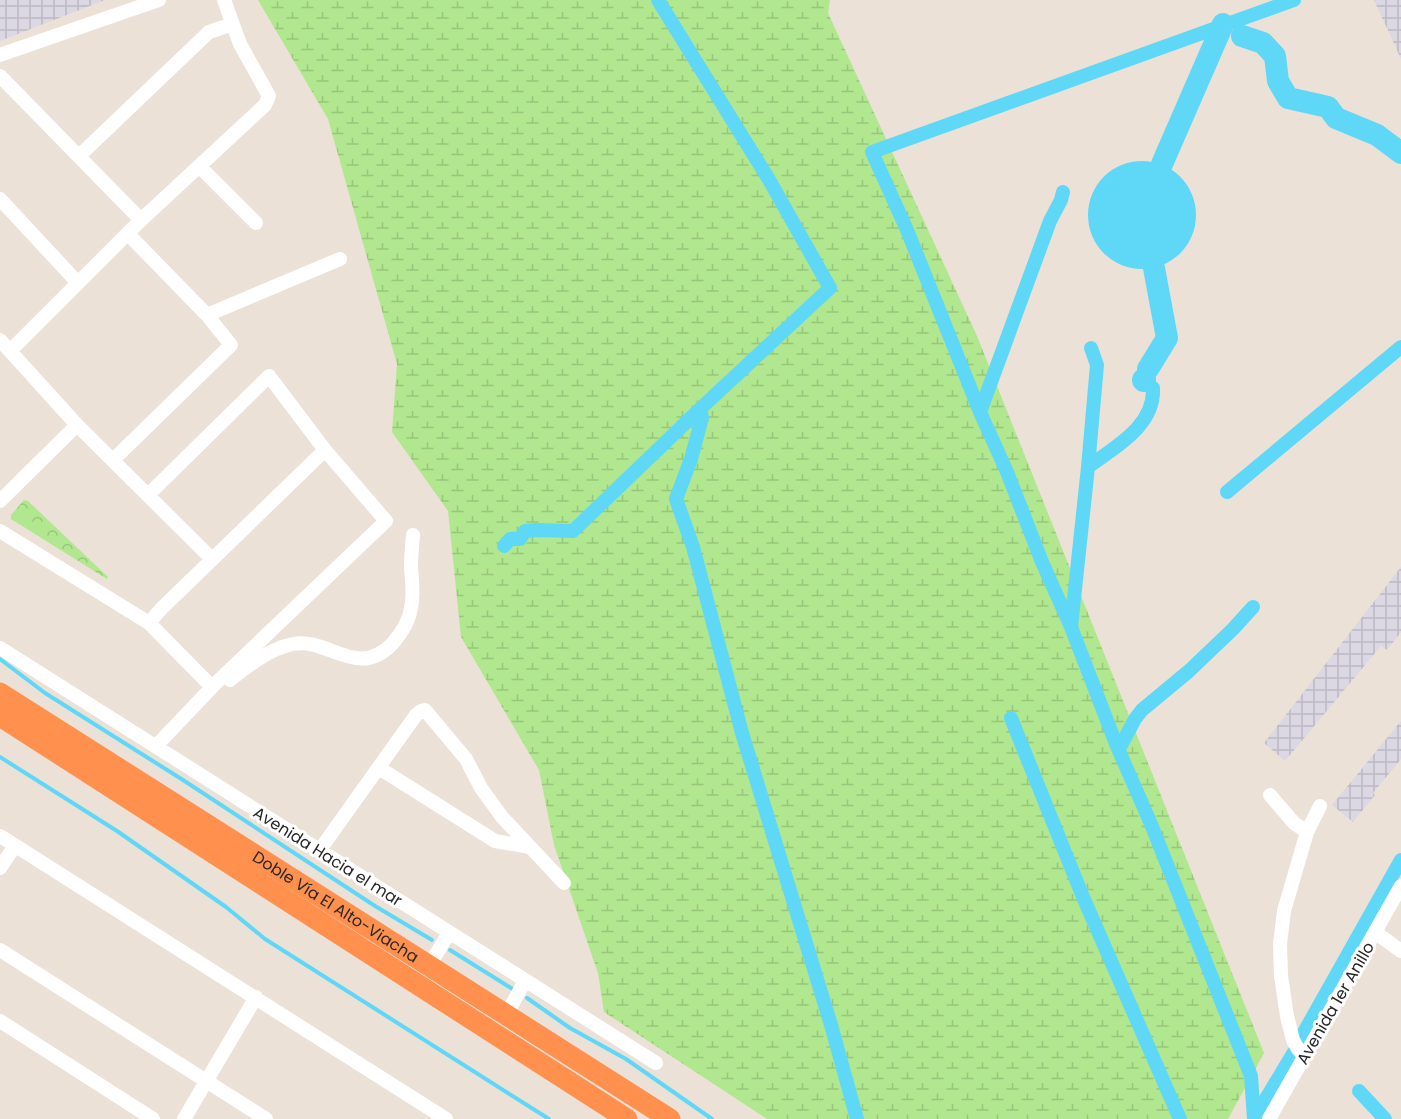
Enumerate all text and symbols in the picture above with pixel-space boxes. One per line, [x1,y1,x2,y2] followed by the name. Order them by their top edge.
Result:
[249,801,407,912] street label: Avenida Hacia el mar
[248,846,423,968] street label: Doble Vía El Alto-Viacha
[1291,938,1380,1069] street label: Avenida 1er Anillo

